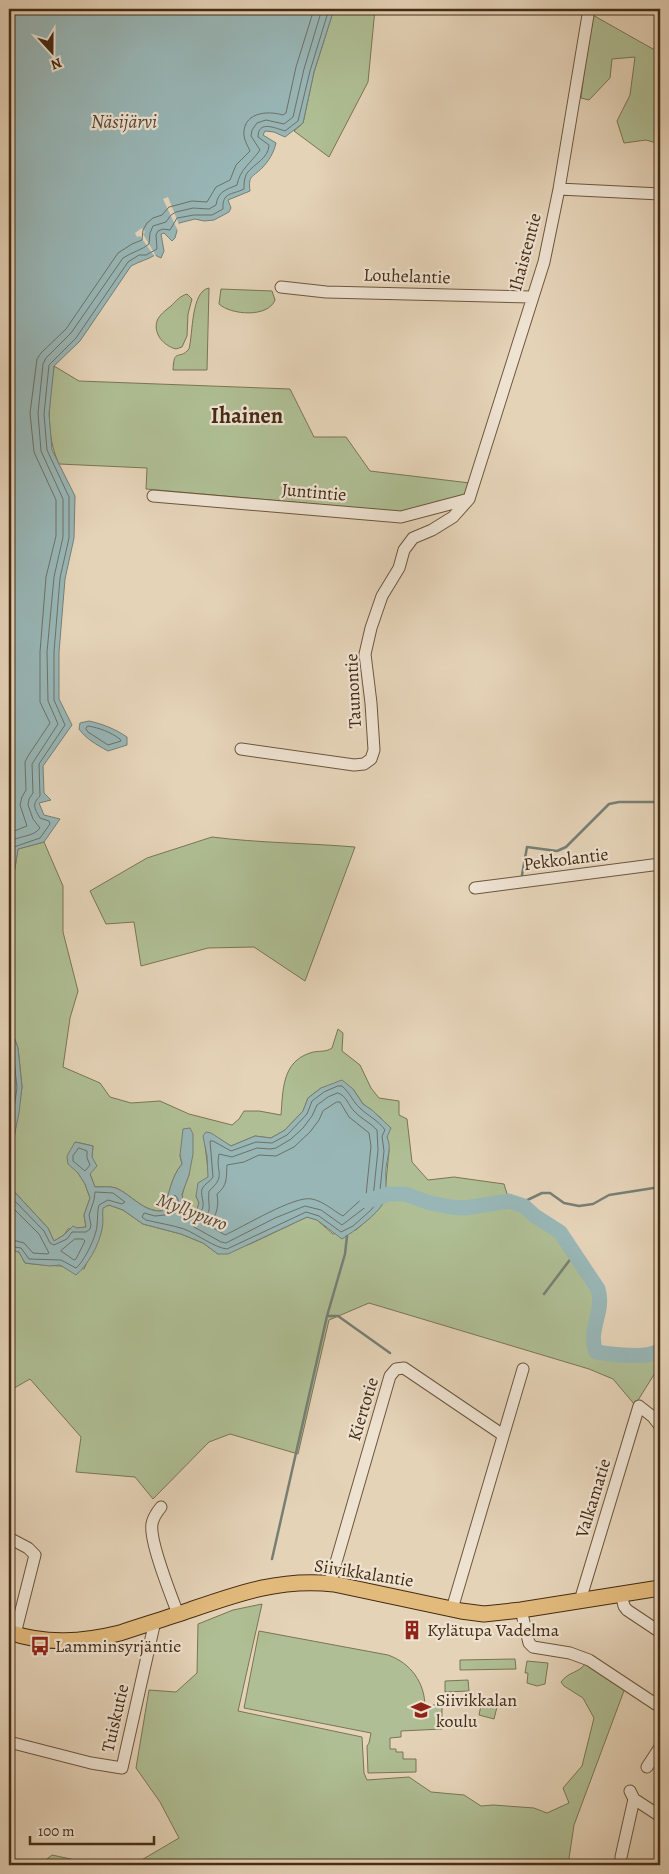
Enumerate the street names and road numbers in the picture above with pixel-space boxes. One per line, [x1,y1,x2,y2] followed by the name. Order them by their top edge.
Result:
[503,210,547,294] street label: Ihaistentie
[363,262,451,290] street label: Louhelantie
[281,477,347,507] street label: Juntintie
[339,653,367,729] street label: Taunontie
[522,842,610,876] street label: Pekkolantie
[342,1374,384,1444] street label: Kiertotie
[569,1455,616,1542] street label: Valkamatie
[313,1553,415,1593] street label: Siivikkalantie
[96,1682,134,1754] street label: Tuiskutie

